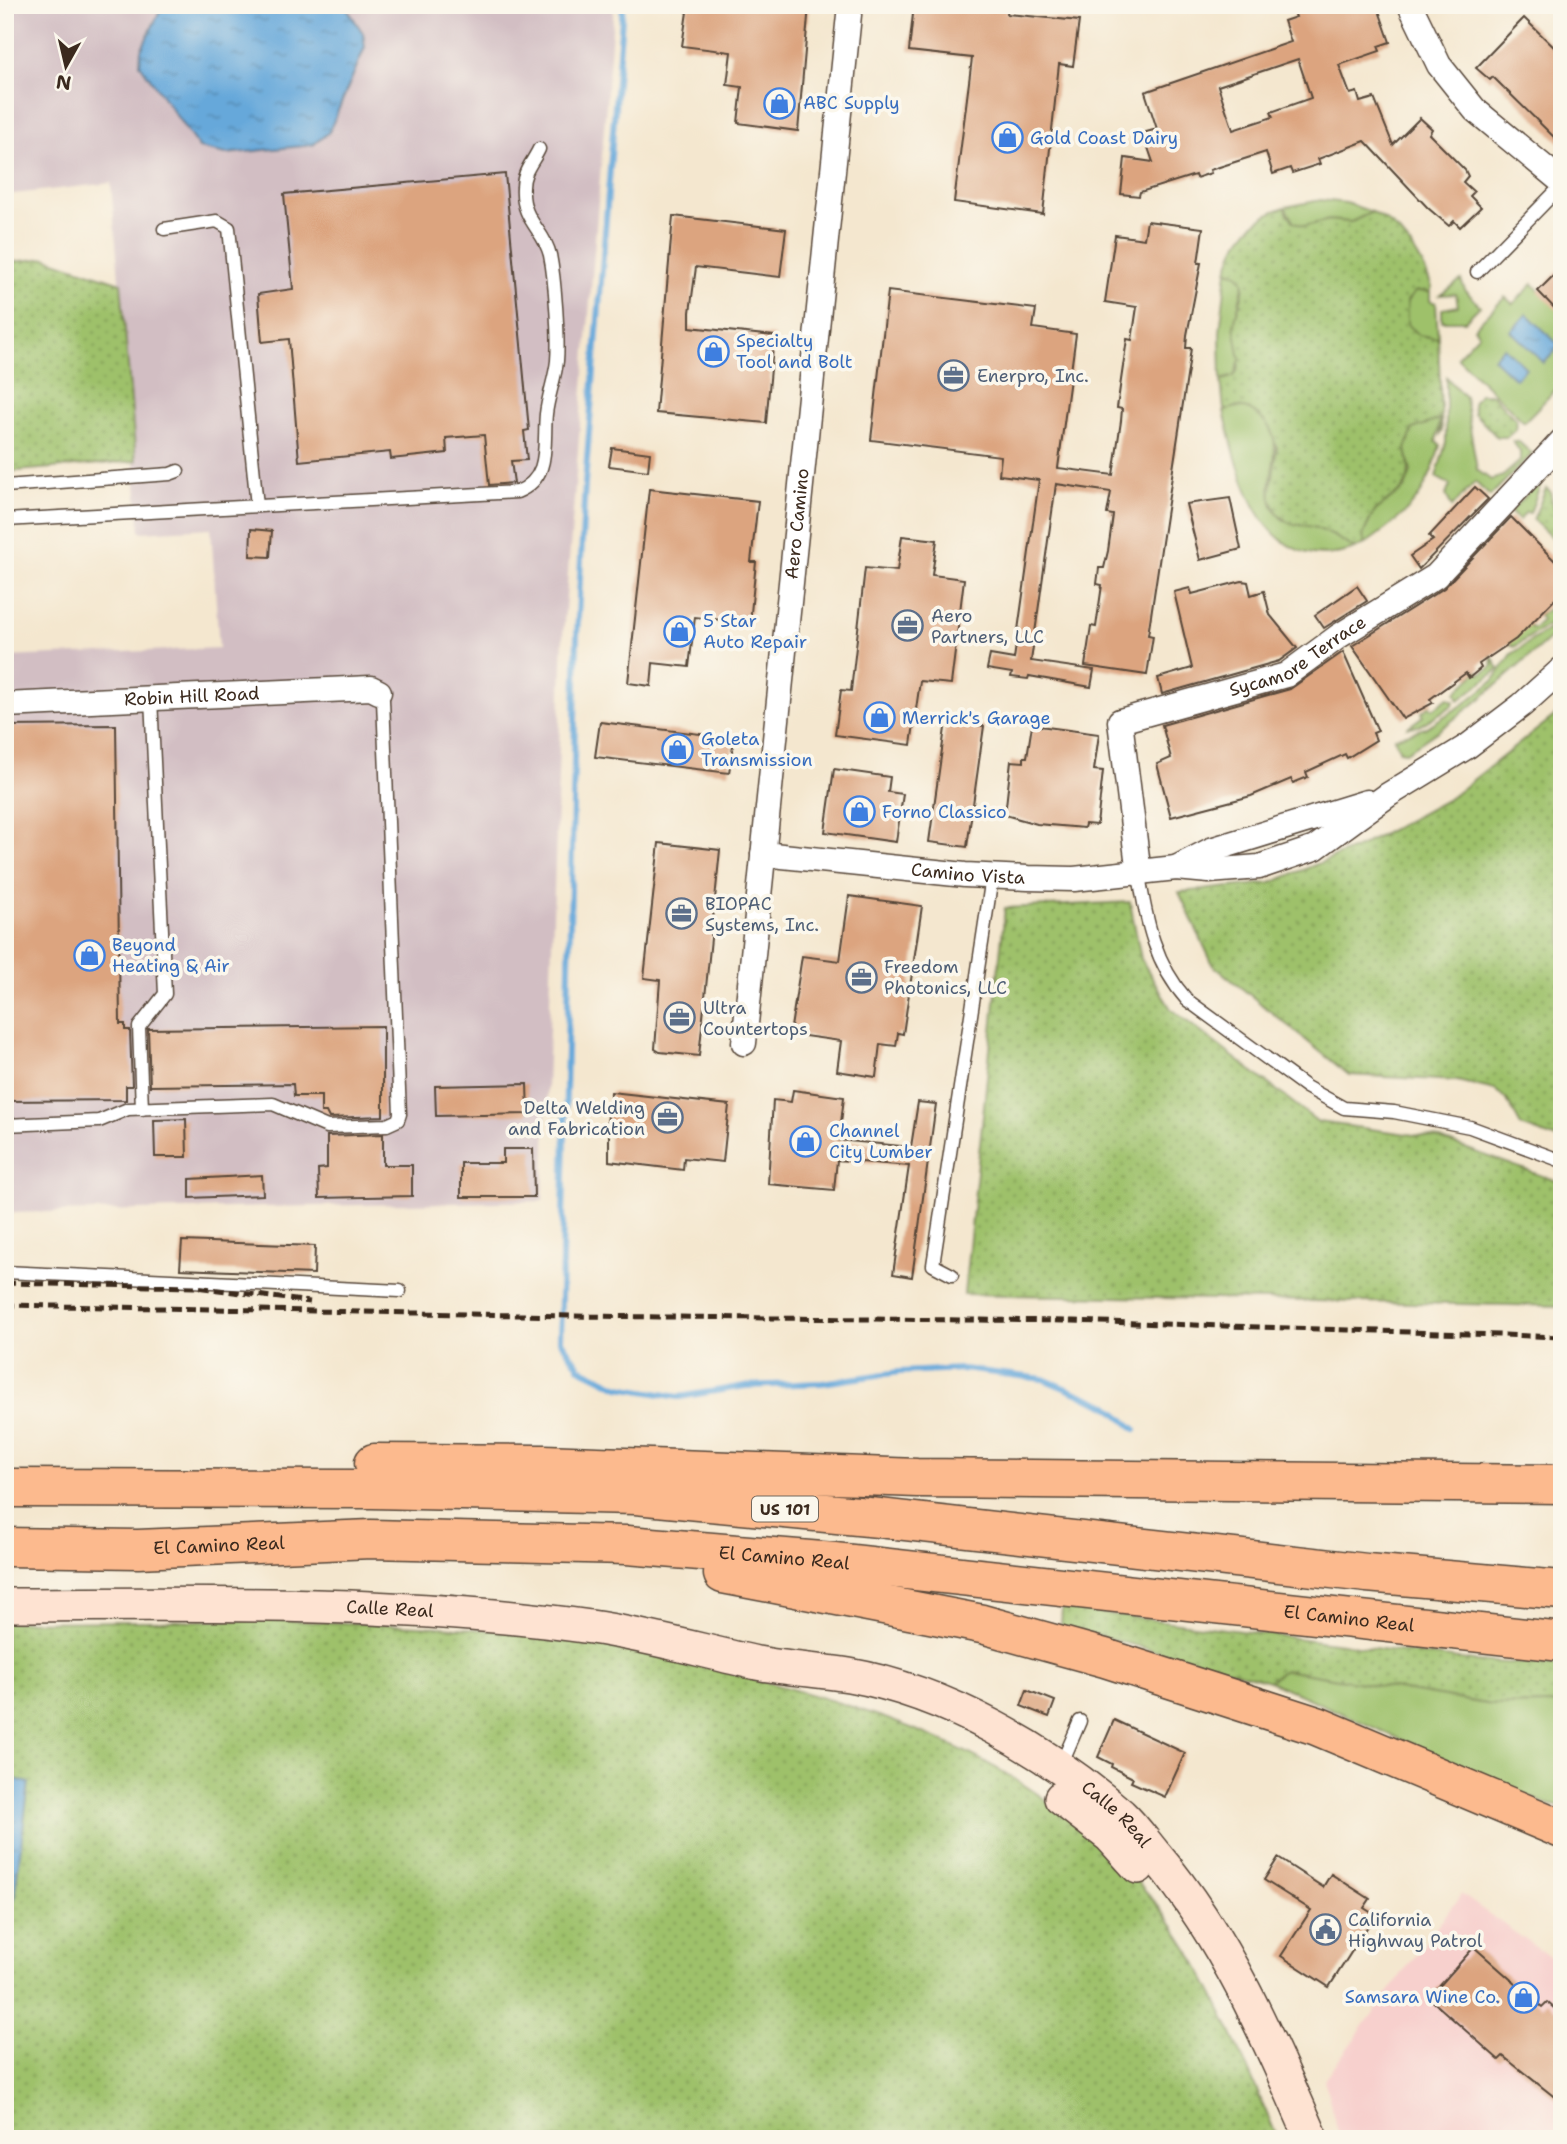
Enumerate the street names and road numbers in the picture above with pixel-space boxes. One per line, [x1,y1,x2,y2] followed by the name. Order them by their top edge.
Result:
[779,467,815,580] street label: Aero Camino
[1227,610,1371,702] street label: Sycamore Terrace
[124,681,260,711] street label: Robin Hill Road
[910,857,1026,890] street label: Camino Vista
[752,1497,818,1522] road number: US 101
[153,1531,286,1560] street label: El Camino Real
[718,1541,851,1576] street label: El Camino Real
[346,1595,435,1623] street label: Calle Real
[1282,1599,1416,1638] street label: El Camino Real
[1077,1775,1157,1853] street label: Calle Real

